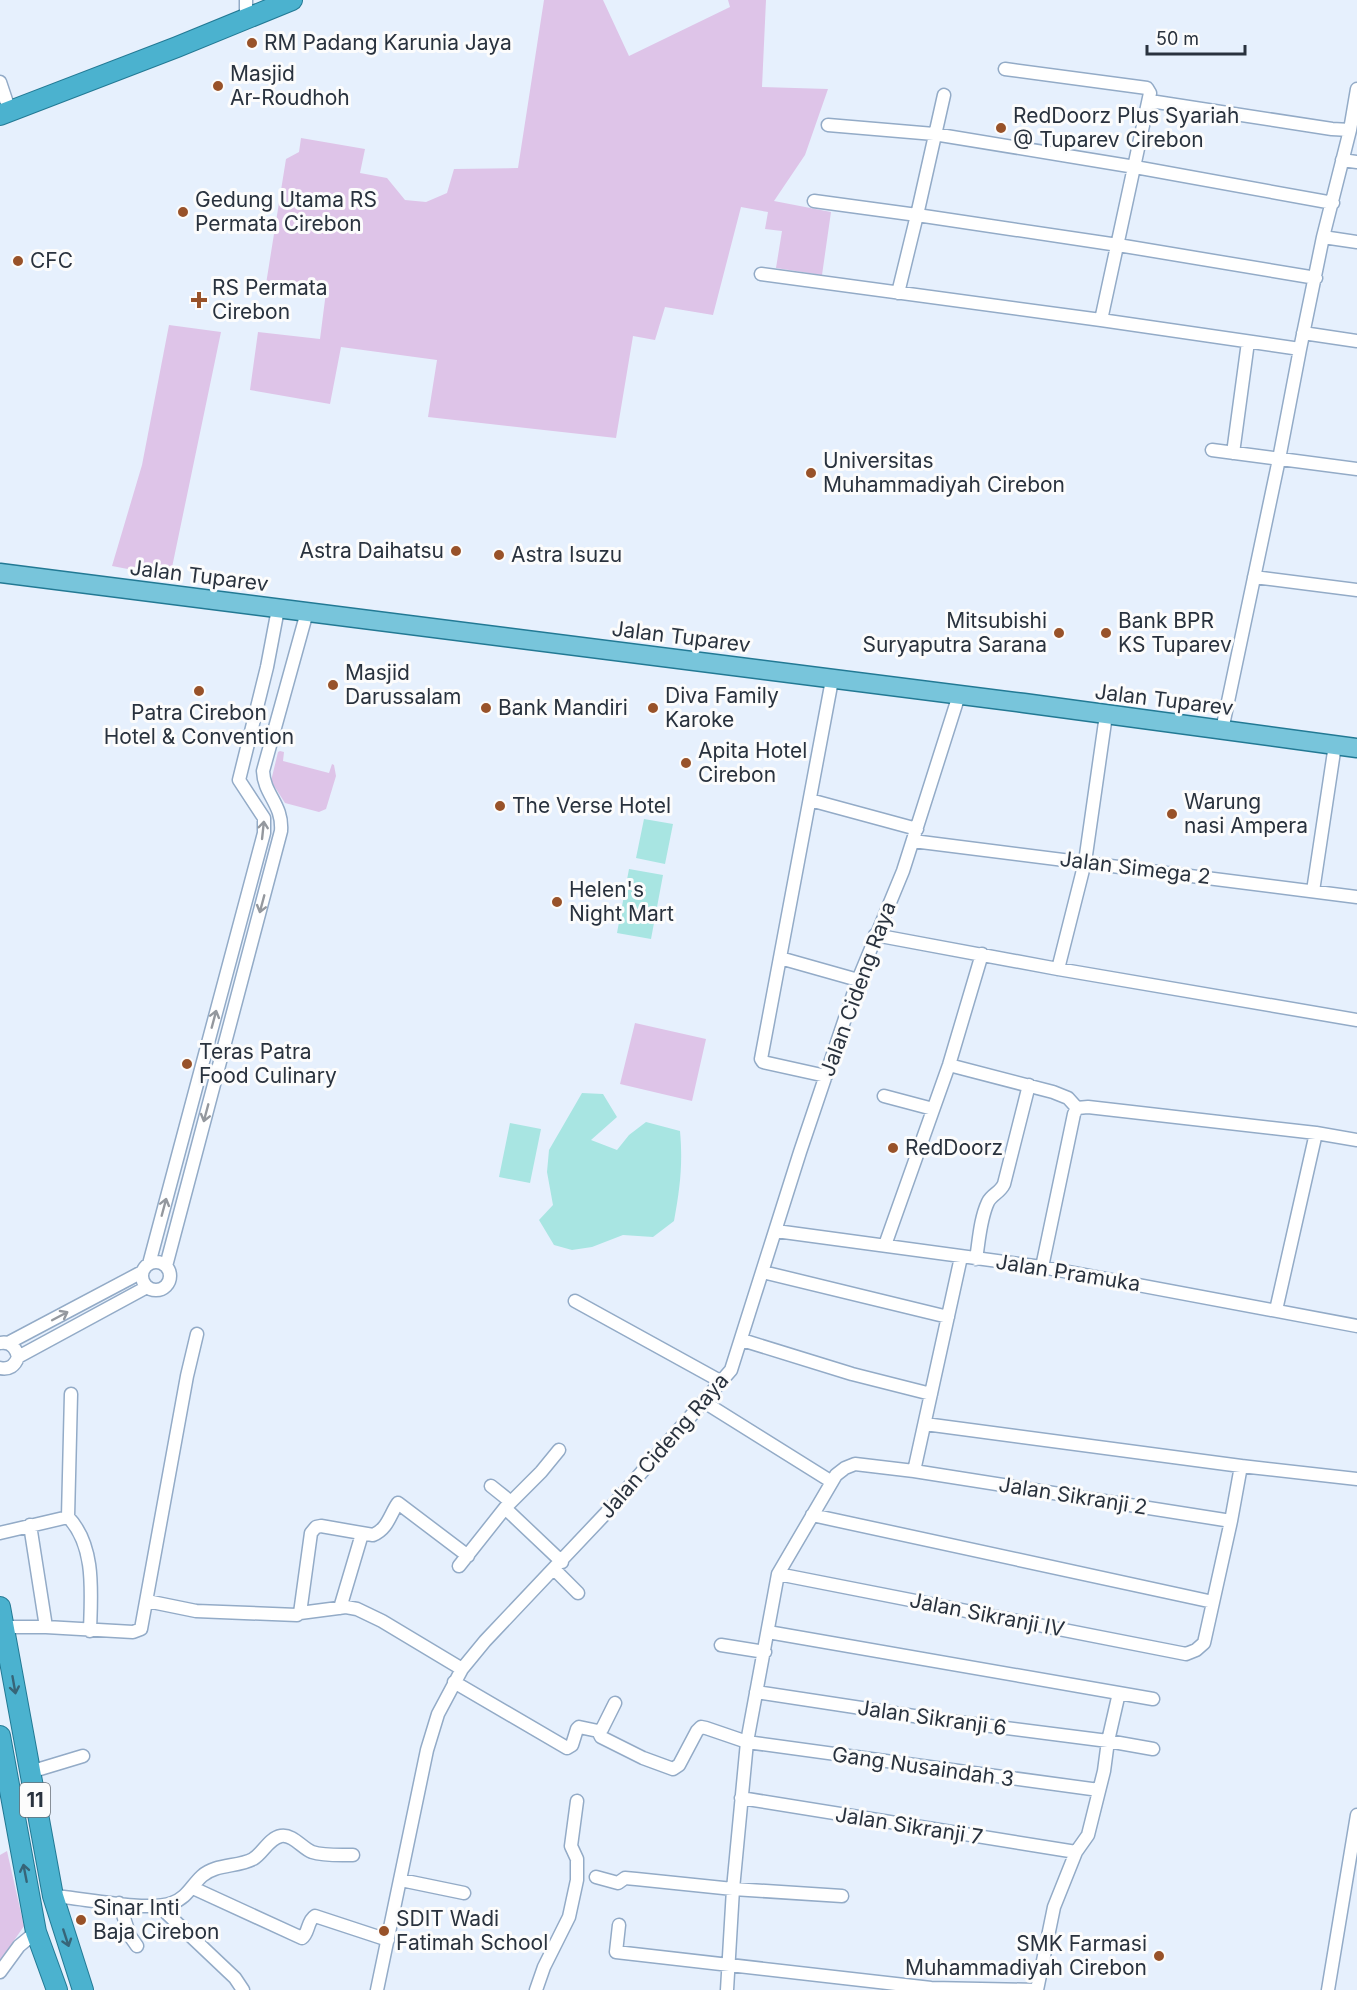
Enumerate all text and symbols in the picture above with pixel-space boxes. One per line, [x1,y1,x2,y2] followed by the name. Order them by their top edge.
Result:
[1147,18,1244,56] scale bar
[1156,28,1199,49] text: 50 m
[264,30,512,55] place label: RM Padang Karunia Jaya
[245,36,259,50] marker: RM Padang Karunia Jaya
[230,61,350,110] place label: Masjid Ar-Roudhoh
[211,79,225,93] marker: Masjid Ar-Roudhoh
[1013,103,1239,152] place label: RedDoorz Plus Syariah @ Tuparev Cirebon
[994,121,1008,135] marker: RedDoorz Plus Syariah @ Tuparev Cirebon
[195,187,377,236] place label: Gedung Utama RS Permata Cirebon
[176,205,190,219] marker: Gedung Utama RS Permata Cirebon
[30,248,73,273] place label: CFC
[11,254,25,268] marker: CFC
[212,275,328,324] place label: RS Permata Cirebon
[190,291,208,309] marker: RS Permata Cirebon
[823,448,1065,497] place label: Universitas Muhammadiyah Cirebon
[804,466,818,480] marker: Universitas Muhammadiyah Cirebon
[300,538,444,563] place label: Astra Daihatsu
[511,542,622,567] place label: Astra Isuzu
[449,544,463,558] marker: Astra Daihatsu
[492,548,506,562] marker: Astra Isuzu
[128,555,270,596] street label: Jalan Tuparev
[862,608,1047,657] place label: Mitsubishi Suryaputra Sarana
[1118,608,1232,657] place label: Bank BPR KS Tuparev
[610,616,752,657] street label: Jalan Tuparev
[1052,626,1066,640] marker: Mitsubishi Suryaputra Sarana
[1099,626,1113,640] marker: Bank BPR KS Tuparev
[345,660,462,709] place label: Masjid Darussalam
[326,678,340,692] marker: Masjid Darussalam
[1093,679,1235,720] street label: Jalan Tuparev
[665,683,779,732] place label: Diva Family Karoke
[192,684,206,698] marker: Patra Cirebon Hotel & Convention
[498,695,628,720] place label: Bank Mandiri
[104,700,294,749] place label: Patra Cirebon Hotel & Convention
[479,701,493,715] marker: Bank Mandiri
[646,701,660,715] marker: Diva Family Karoke
[698,738,807,787] place label: Apita Hotel Cirebon
[679,756,693,770] marker: Apita Hotel Cirebon
[1184,789,1308,838] place label: Warung nasi Ampera
[512,793,671,818] place label: The Verse Hotel
[493,799,507,813] marker: The Verse Hotel
[1165,807,1179,821] marker: Warung nasi Ampera
[258,821,269,840] one-way arrow
[1058,846,1212,889] street label: Jalan Simega 2
[569,877,674,926] place label: Helen's Night Mart
[255,894,267,913] one-way arrow
[550,895,564,909] marker: Helen's Night Mart
[814,898,901,1080] street label: Jalan Cideng Raya
[209,1010,221,1029] one-way arrow
[199,1039,337,1088] place label: Teras Patra Food Culinary
[180,1057,194,1071] marker: Teras Patra Food Culinary
[200,1103,212,1122] one-way arrow
[905,1135,1003,1160] place label: RedDoorz
[886,1141,900,1155] marker: RedDoorz
[159,1198,171,1217] one-way arrow
[994,1249,1142,1296] street label: Jalan Pramuka
[51,1310,69,1321] one-way arrow
[594,1368,733,1523] street label: Jalan Cideng Raya
[997,1471,1149,1520] street label: Jalan Sikranji 2
[907,1587,1067,1642] street label: Jalan Sikranji IV
[9,1675,20,1695] one-way arrow
[856,1695,1008,1740] street label: Jalan Sikranji 6
[831,1741,1016,1792] street label: Gang Nusaindah 3
[20,1783,50,1817] road number: 11
[833,1801,985,1850] street label: Jalan Sikranji 7
[19,1864,30,1883] one-way arrow
[93,1895,219,1944] place label: Sinar Inti Baja Cirebon
[396,1906,548,1955] place label: SDIT Wadi Fatimah School
[74,1913,88,1927] marker: Sinar Inti Baja Cirebon
[377,1924,391,1938] marker: SDIT Wadi Fatimah School
[61,1928,72,1947] one-way arrow
[905,1931,1147,1980] place label: SMK Farmasi Muhammadiyah Cirebon
[1152,1949,1166,1963] marker: SMK Farmasi Muhammadiyah Cirebon

